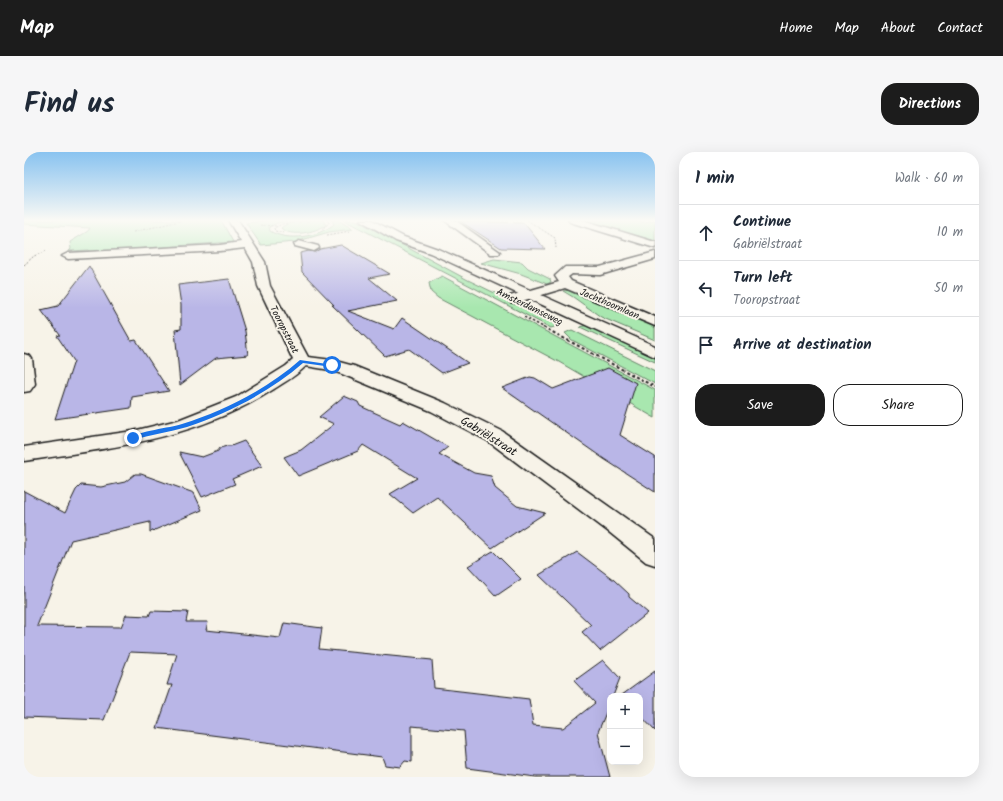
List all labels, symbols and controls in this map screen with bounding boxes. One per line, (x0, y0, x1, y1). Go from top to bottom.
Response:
text: Map (20, 13, 54, 43)
text: Home (779, 17, 813, 39)
text: Map (835, 17, 859, 39)
text: About (881, 17, 915, 39)
text: Contact (937, 17, 983, 39)
text: Find us (24, 82, 115, 127)
button: Directions (881, 83, 979, 125)
text: 1 min (695, 165, 734, 192)
text: Walk · 60 m (895, 168, 963, 189)
text: Continue (733, 210, 791, 234)
icon: ahead (695, 222, 717, 244)
text: 10 m (937, 222, 963, 243)
text: Gabriëlstraat (733, 234, 802, 255)
text: Turn left (733, 266, 793, 290)
icon: left (695, 278, 717, 300)
text: 50 m (934, 278, 963, 299)
street label: Amsterdamseweg (494, 284, 566, 330)
street label: Jachthoornlaan (577, 284, 642, 324)
text: Tooropstraat (733, 290, 800, 311)
street label: Tooropstraat (265, 303, 303, 356)
text: Arrive at destination (733, 333, 872, 357)
icon: arrive (695, 334, 717, 356)
route start (323, 356, 341, 374)
button: Save (695, 384, 825, 426)
button: Share (833, 384, 963, 426)
street label: Gabriëlstraat (457, 411, 521, 462)
route end (124, 429, 142, 447)
map controls (607, 693, 643, 765)
button: + (607, 693, 643, 729)
button: − (607, 729, 643, 765)

